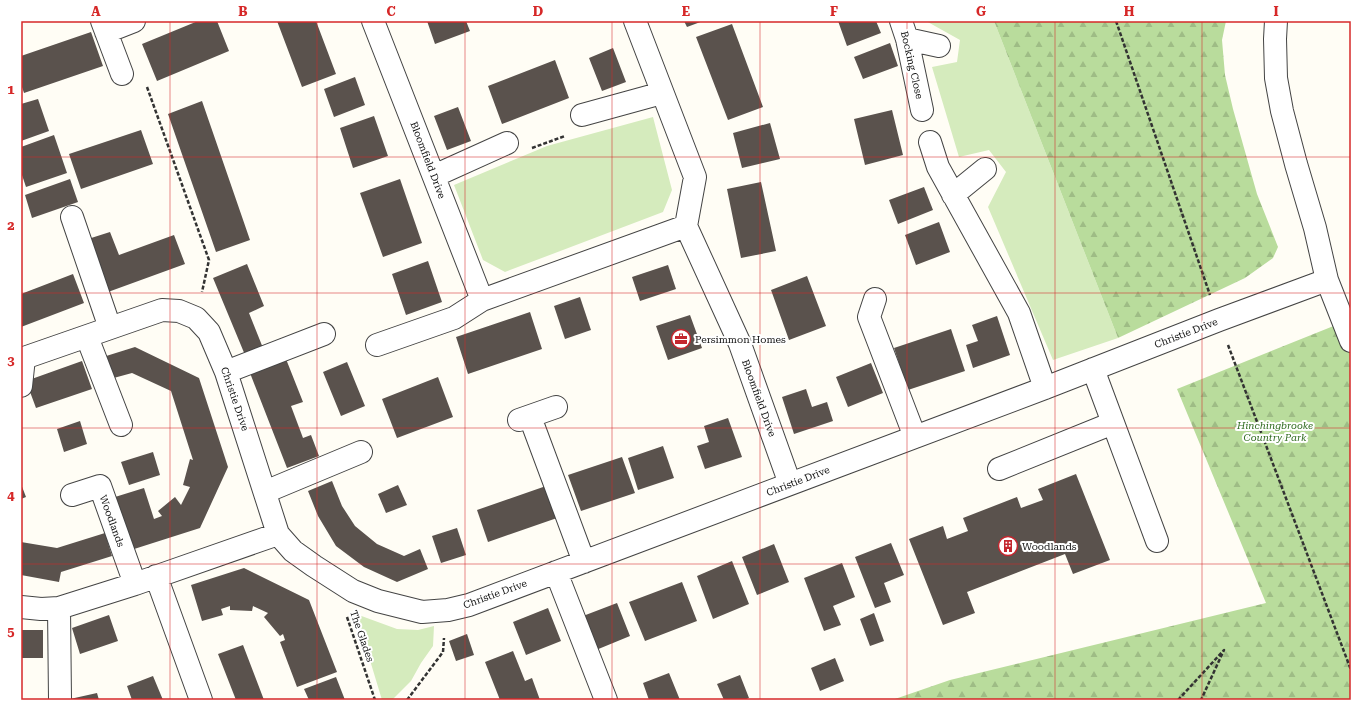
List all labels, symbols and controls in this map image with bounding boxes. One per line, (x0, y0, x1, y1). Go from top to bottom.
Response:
text: A (91, 4, 101, 19)
text: B (238, 4, 248, 19)
text: C (386, 4, 396, 19)
text: D (533, 4, 543, 19)
text: E (682, 4, 690, 19)
text: F (830, 4, 838, 19)
text: G (976, 4, 986, 19)
text: H (1124, 4, 1135, 19)
text: I (1273, 4, 1279, 19)
street label: Bocking Close (899, 30, 925, 100)
text: 1 (7, 82, 15, 97)
street label: Bloomfield Drive (408, 120, 448, 200)
text: 2 (7, 218, 15, 233)
street label: Christie Drive (1153, 316, 1220, 350)
office icon: Persimmon Homes (670, 328, 692, 350)
place label: Persimmon Homes (695, 334, 786, 345)
text: 3 (7, 353, 15, 368)
street label: Bloomfield Drive (740, 358, 778, 439)
street label: Christie Drive (219, 366, 251, 433)
park label: Hinchingbrooke Country Park (1236, 420, 1313, 443)
street label: Christie Drive (765, 464, 832, 498)
text: 4 (7, 488, 15, 503)
street label: Woodlands (98, 493, 127, 549)
building icon: Woodlands (997, 535, 1019, 557)
place label: Woodlands (1022, 541, 1077, 552)
street label: Christie Drive (462, 577, 529, 611)
street label: The Glades (348, 609, 376, 664)
text: 5 (7, 624, 15, 639)

